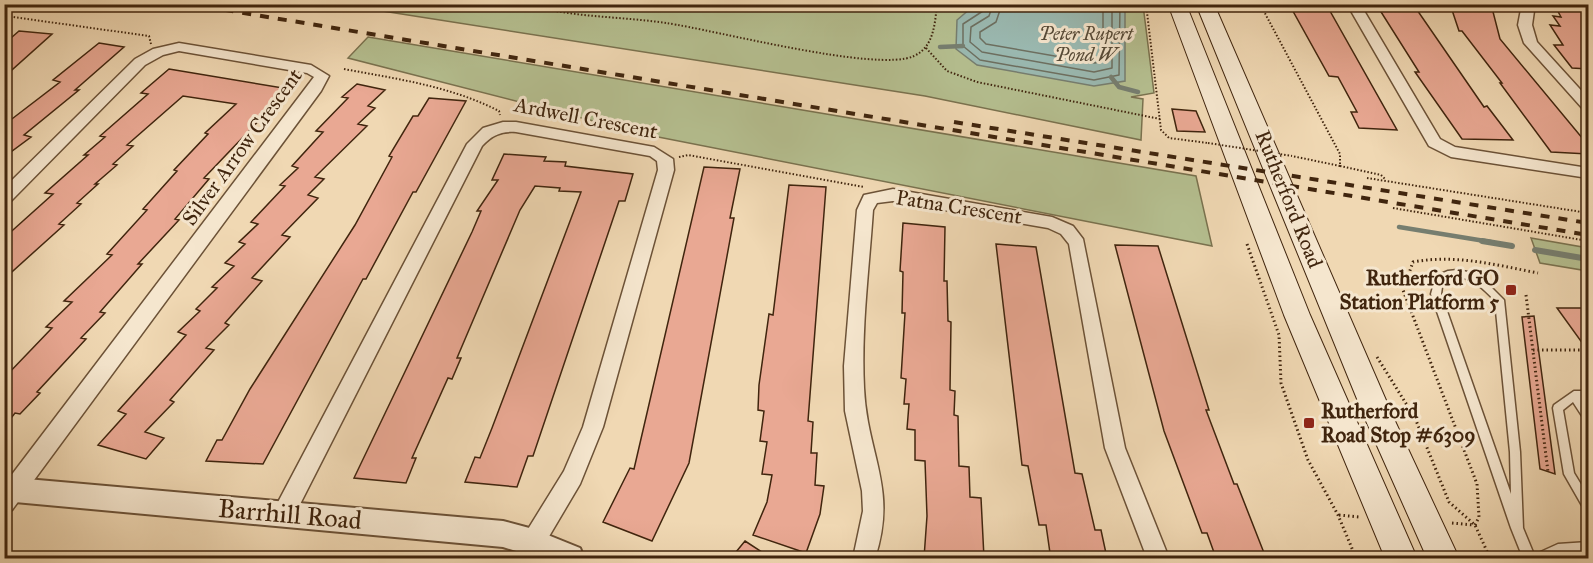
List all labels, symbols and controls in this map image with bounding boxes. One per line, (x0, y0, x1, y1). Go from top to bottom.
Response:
water label: Peter Rupert Pond W (1039, 23, 1134, 66)
street label: Silver Arrow Crescent (176, 63, 308, 231)
street label: Ardwell Crescent (511, 91, 660, 145)
street label: Rutherford Road (1249, 126, 1329, 272)
street label: Patna Crescent (894, 184, 1025, 230)
place label: Rutherford GO Station Platform 5 (1340, 265, 1499, 315)
marker: Rutherford GO Station Platform 5 (1504, 283, 1518, 297)
place label: Rutherford Road Stop #6309 (1321, 398, 1475, 448)
marker: Rutherford Road Stop #6309 (1302, 416, 1316, 430)
street label: Barrhill Road (217, 492, 363, 536)

